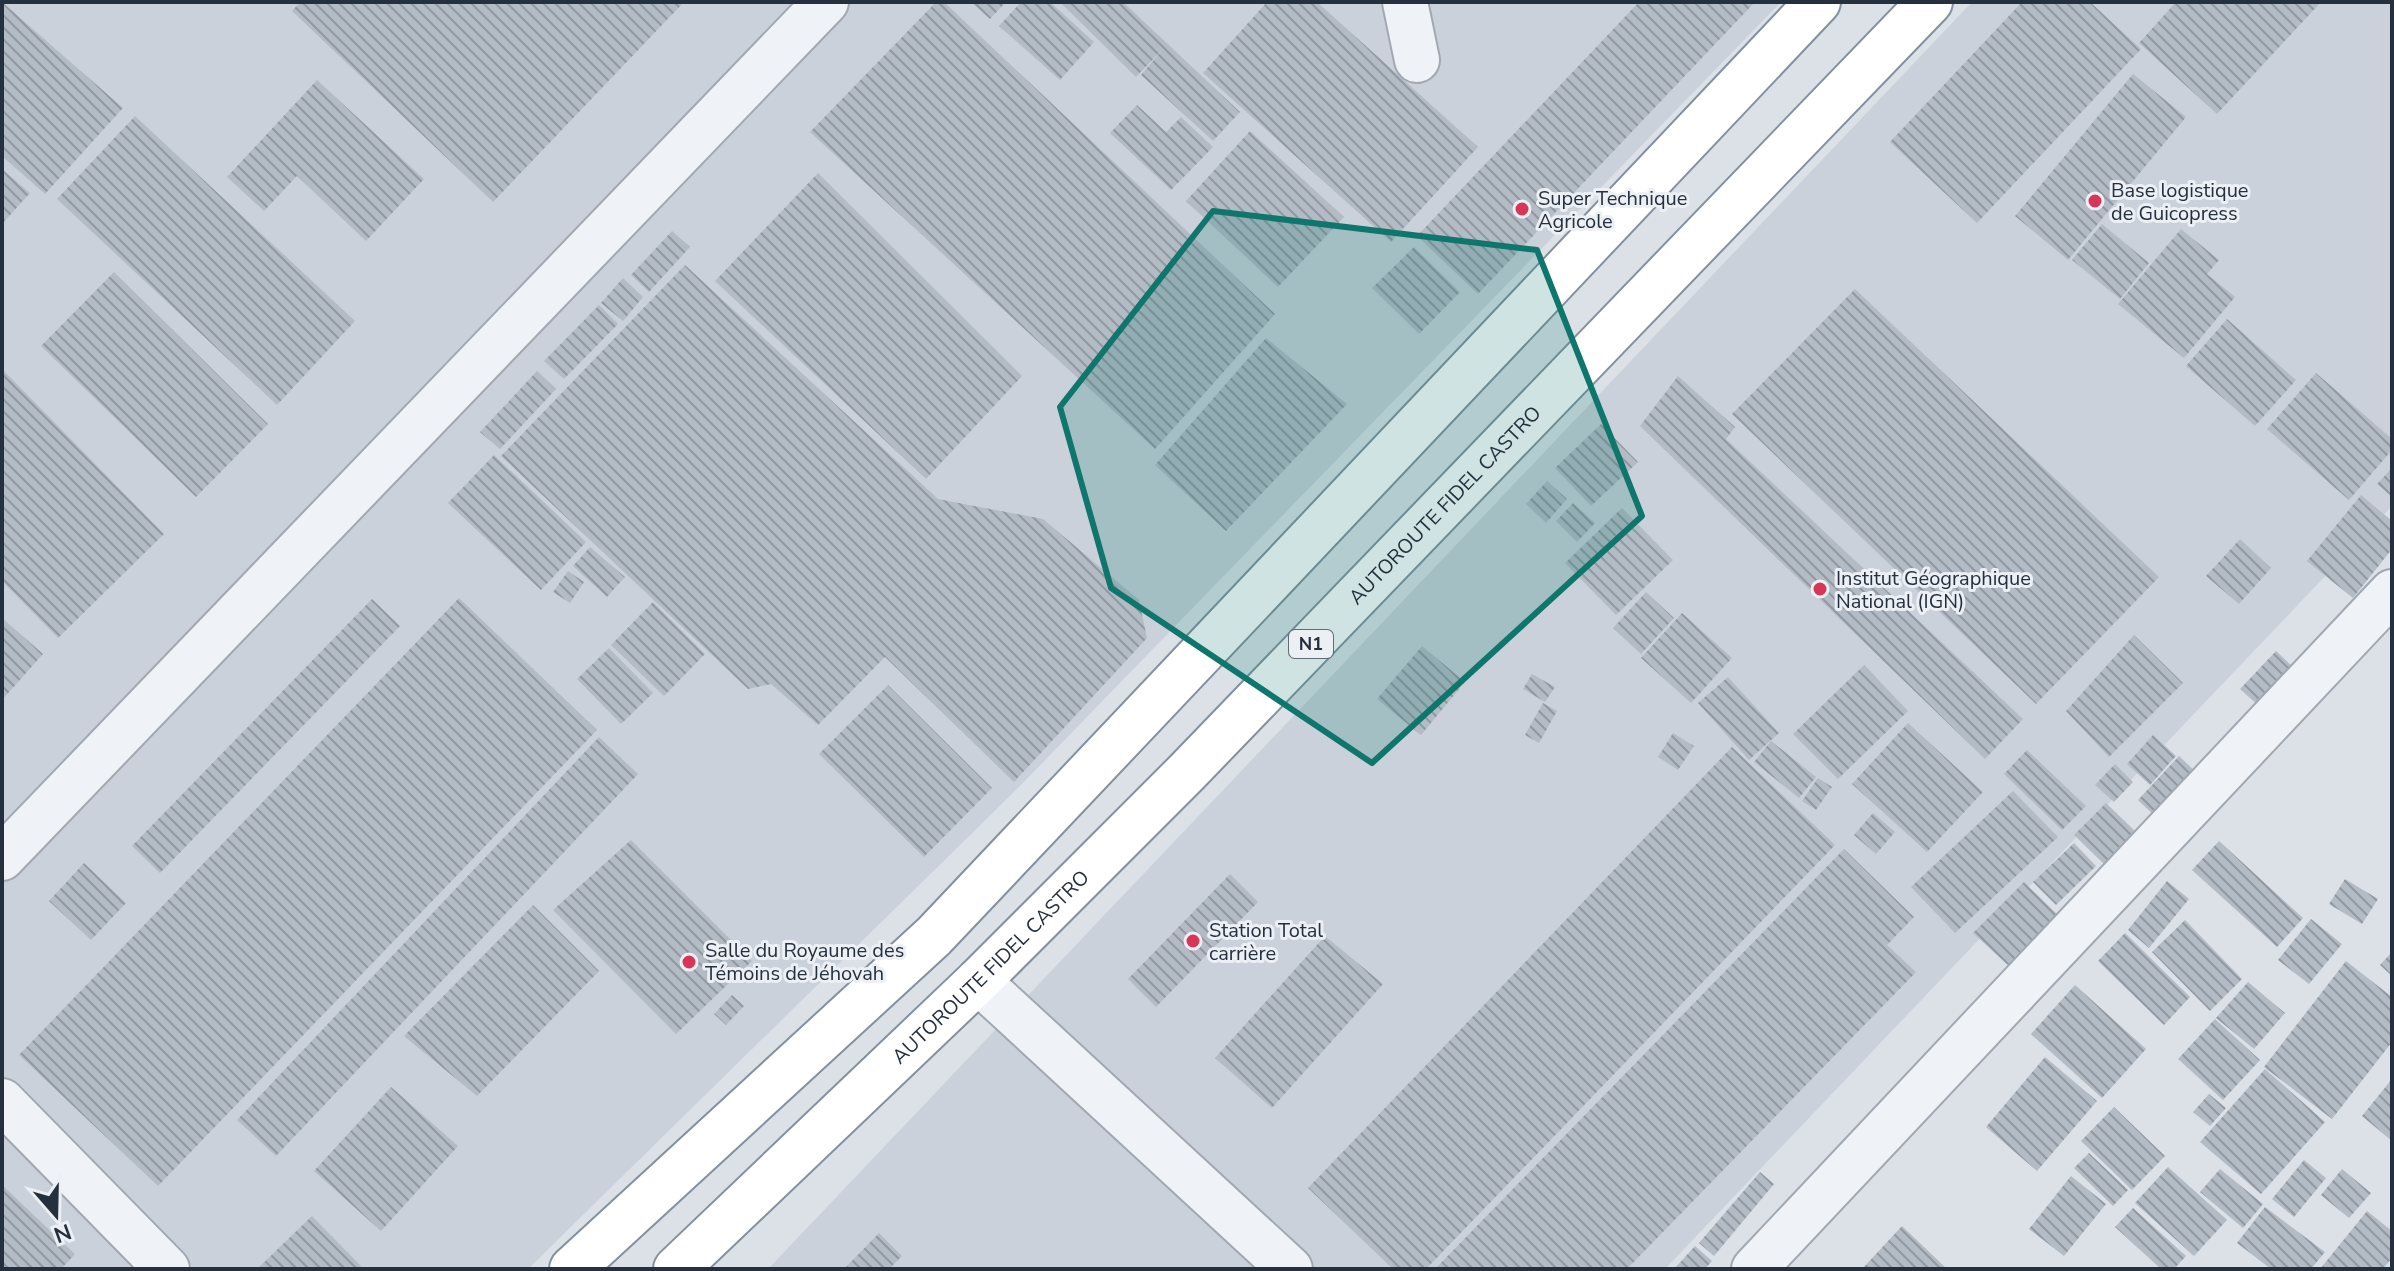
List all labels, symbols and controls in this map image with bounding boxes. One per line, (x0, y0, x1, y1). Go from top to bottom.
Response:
place label: Base logistique de Guicopress (2111, 177, 2249, 227)
place label: Super Technique Agricole (1538, 185, 1687, 235)
marker: Base logistique de Guicopress (2086, 192, 2104, 210)
marker: Super Technique Agricole (1513, 200, 1531, 218)
street label: AUTOROUTE FIDEL CASTRO (1343, 400, 1547, 611)
place label: Institut Géographique National (IGN) (1836, 565, 2031, 615)
marker: Institut Géographique National (IGN) (1811, 580, 1829, 598)
road number: N1 (1289, 630, 1333, 658)
street label: AUTOROUTE FIDEL CASTRO (886, 864, 1095, 1070)
place label: Station Total carrière (1209, 917, 1323, 967)
marker: Station Total carrière (1184, 932, 1202, 950)
place label: Salle du Royaume des Témoins de Jéhovah (705, 937, 904, 987)
marker: Salle du Royaume des Témoins de Jéhovah (680, 953, 698, 971)
north arrow (16, 1175, 96, 1255)
text: N (50, 1216, 75, 1250)

